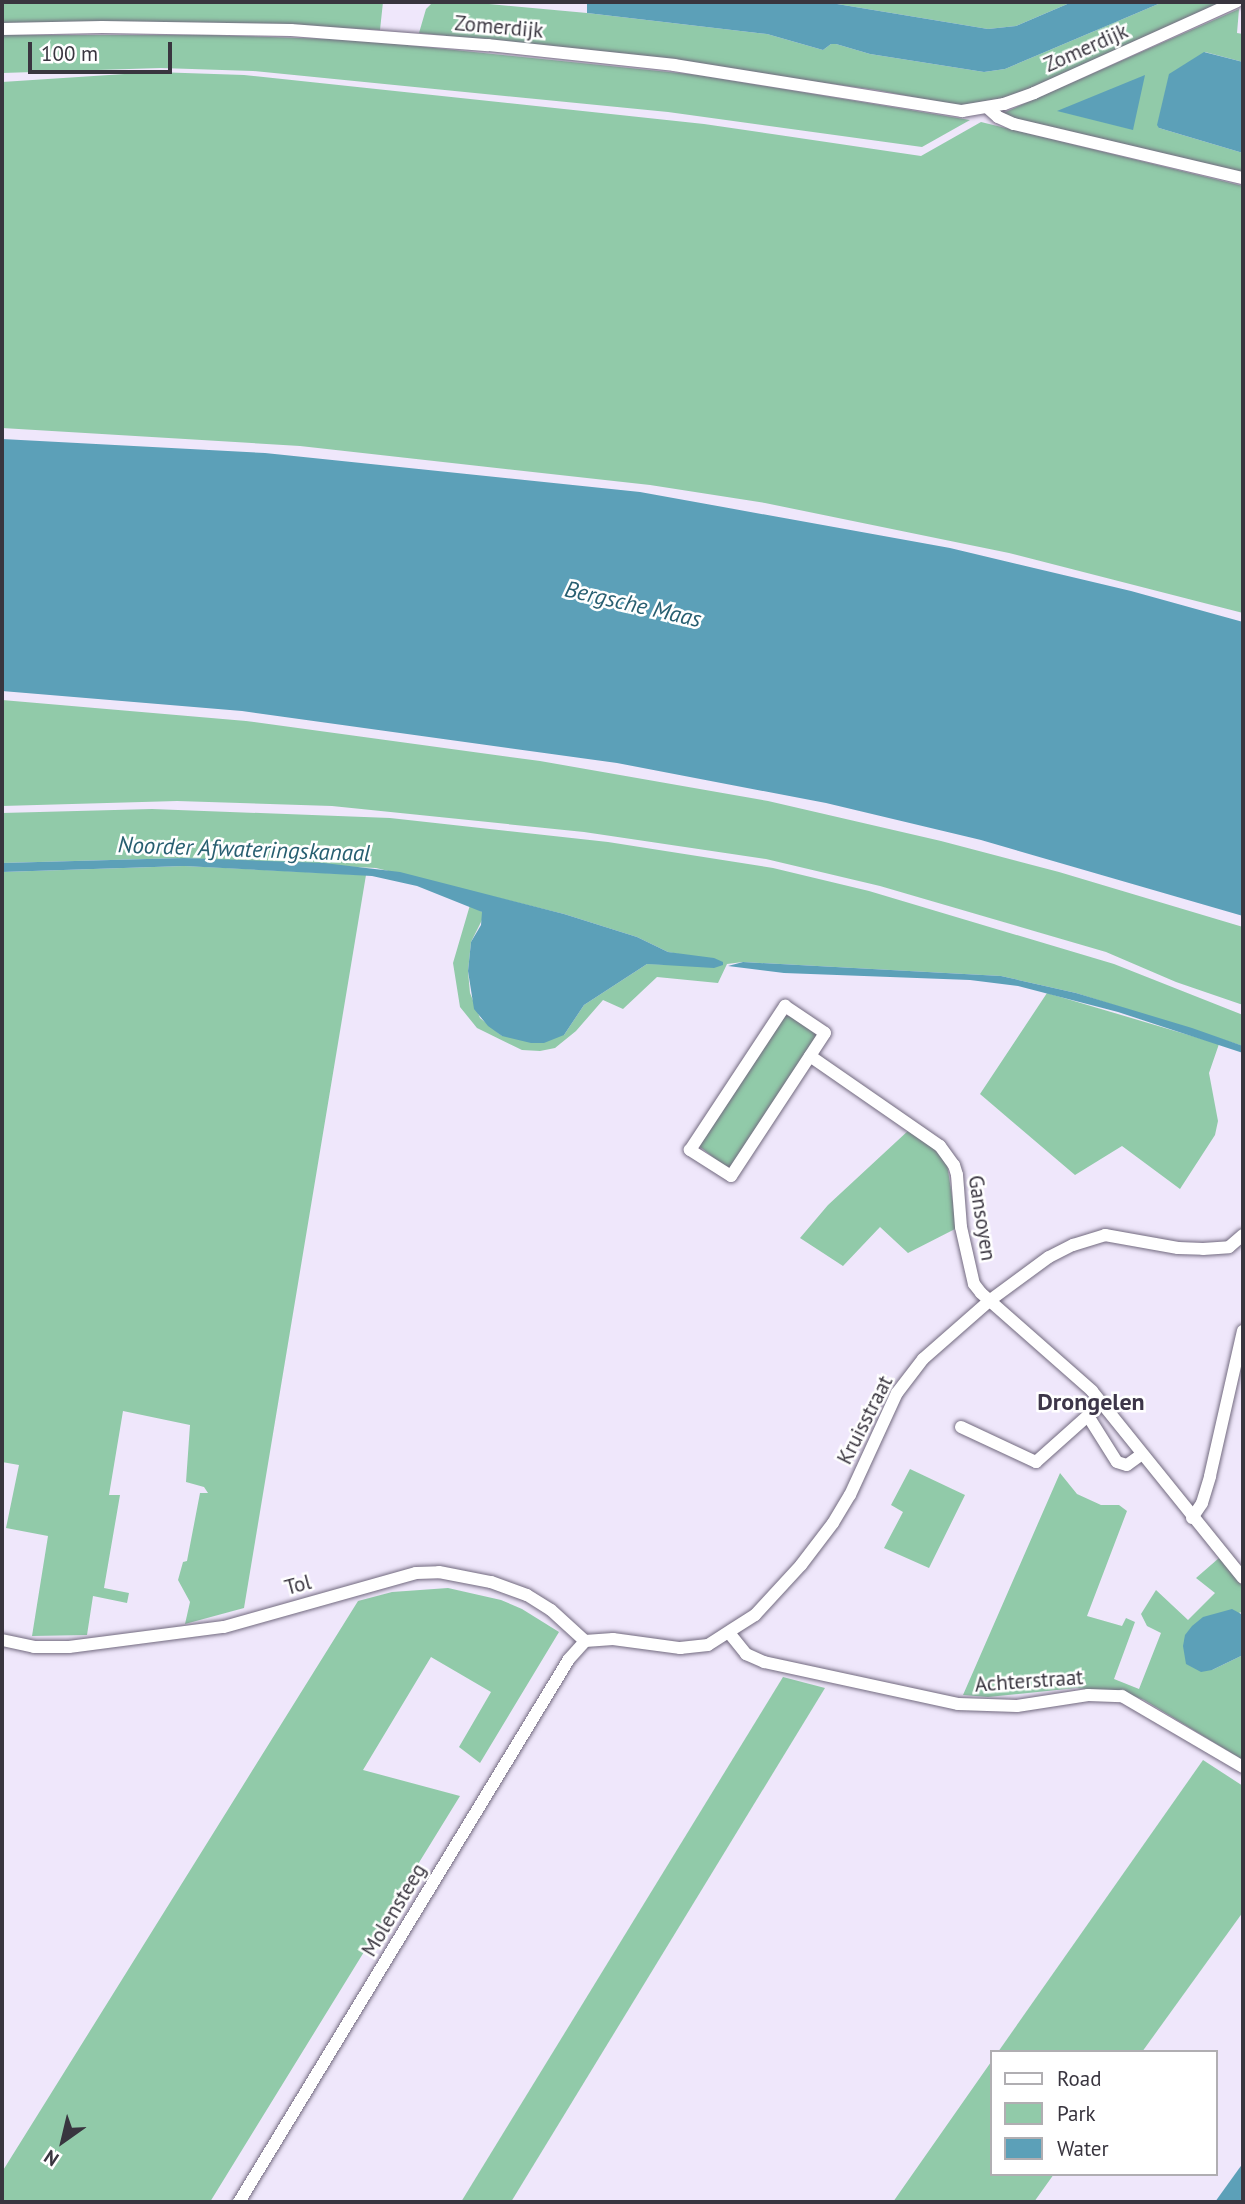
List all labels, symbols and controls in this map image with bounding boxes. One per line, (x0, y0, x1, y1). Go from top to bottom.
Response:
street label: Zomerdijk (454, 11, 544, 43)
street label: Zomerdijk (1040, 18, 1132, 78)
scale bar (32, 28, 175, 72)
text: 100 m (41, 40, 98, 67)
water label: Bergsche Maas (562, 575, 704, 633)
water label: Noorder Afwateringskanaal (117, 831, 371, 867)
street label: Gansoyen (963, 1173, 1001, 1263)
street label: Kruisstraat (832, 1371, 898, 1469)
district label: Drongelen (1037, 1388, 1145, 1416)
street label: Tol (282, 1569, 314, 1601)
street label: Achterstraat (974, 1665, 1084, 1697)
street label: Molensteeg (356, 1859, 432, 1961)
legend (990, 2050, 1217, 2176)
text: Road (1057, 2065, 1101, 2092)
text: Park (1057, 2100, 1096, 2127)
north arrow (28, 2106, 98, 2176)
text: Water (1057, 2135, 1109, 2162)
text: N (39, 2145, 63, 2172)

